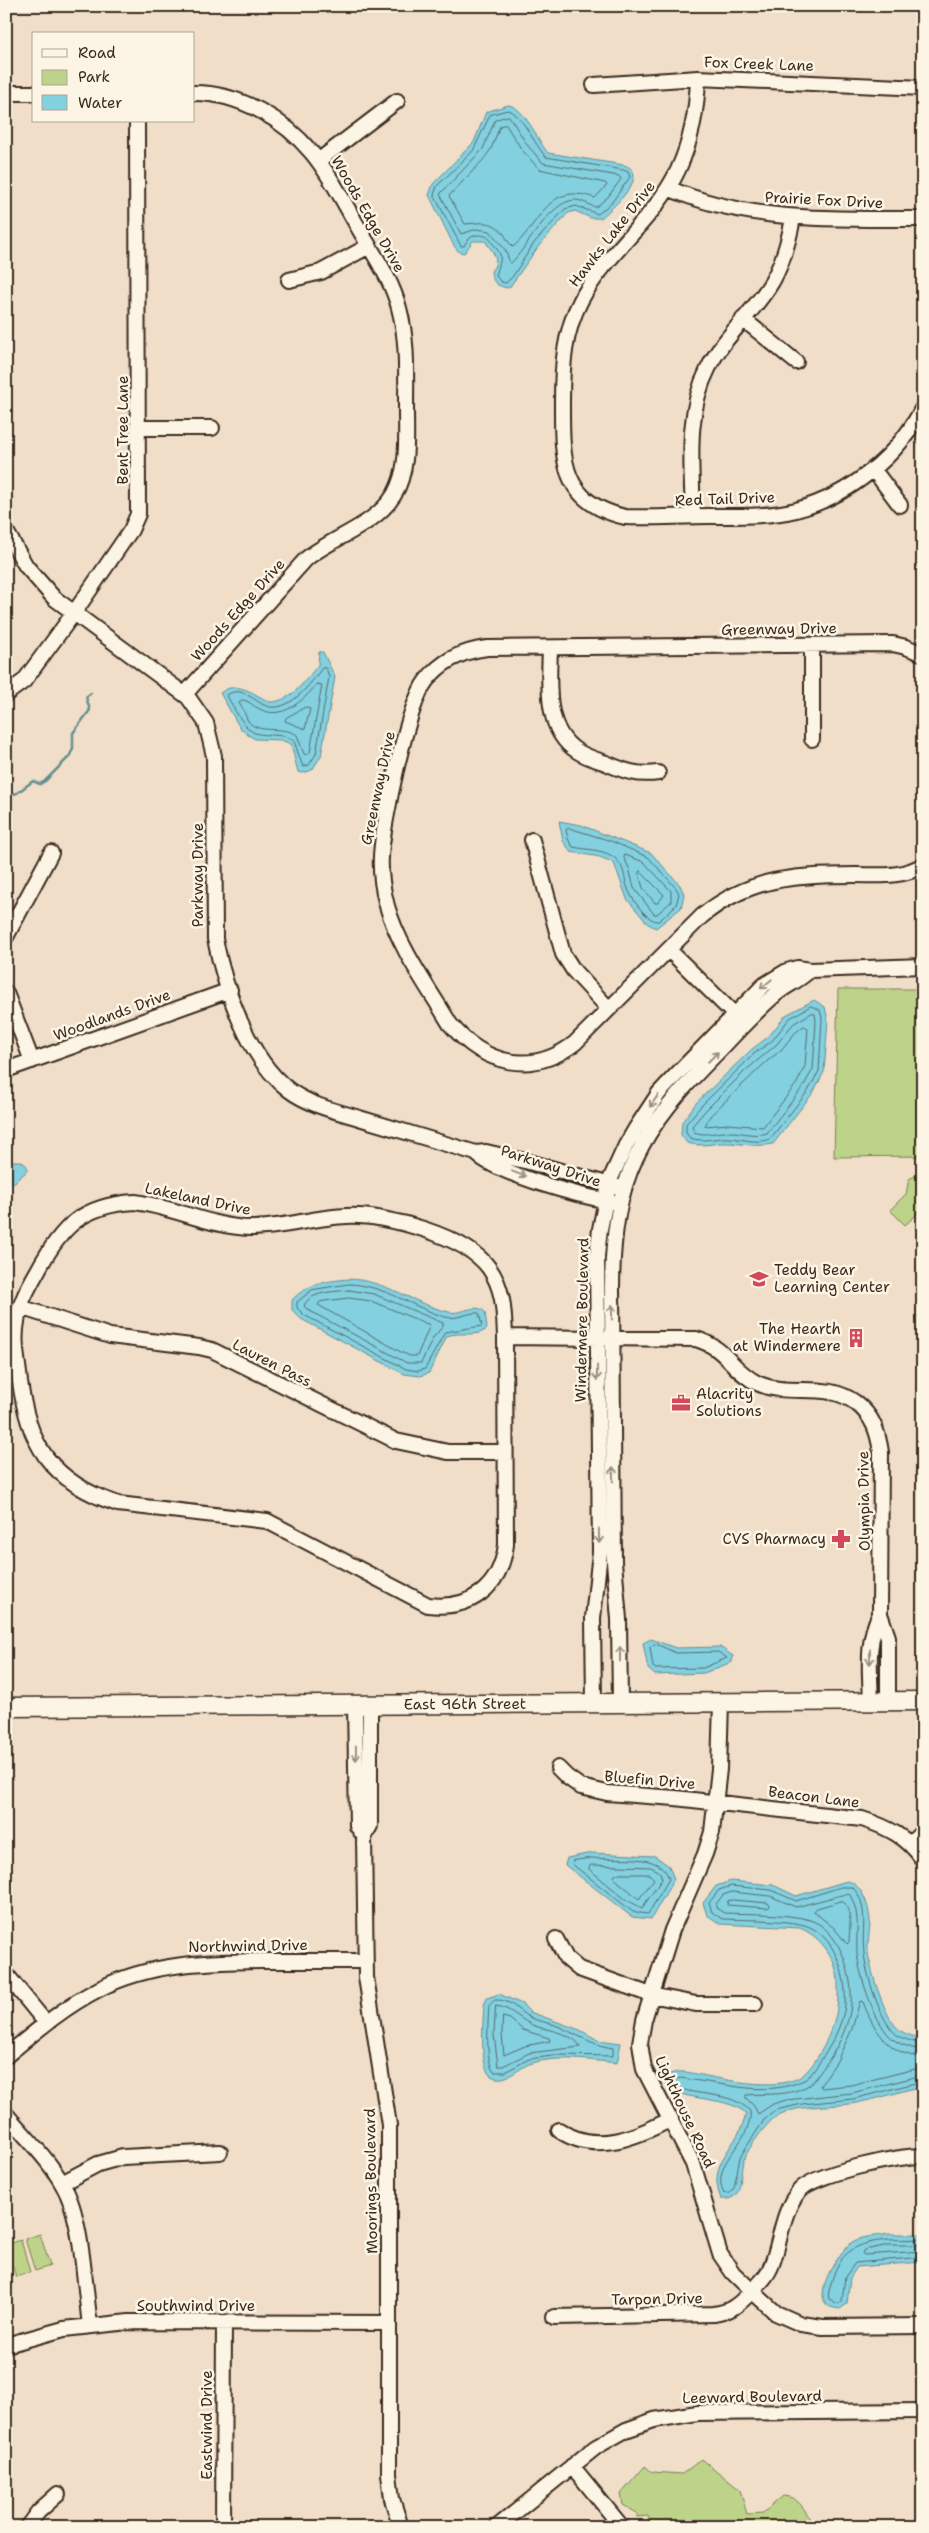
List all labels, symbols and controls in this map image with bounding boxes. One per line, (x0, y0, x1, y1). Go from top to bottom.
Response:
legend (32, 32, 195, 122)
text: Road (78, 43, 116, 63)
street label: Fox Creek Lane (704, 52, 814, 76)
text: Park (78, 67, 110, 87)
text: Water (78, 93, 122, 113)
street label: Woods Edge Drive (326, 152, 410, 276)
street label: Hawks Lake Drive (564, 177, 660, 291)
street label: Prairie Fox Drive (764, 187, 884, 213)
street label: Bent Tree Lane (113, 376, 133, 484)
street label: Red Tail Drive (675, 487, 775, 511)
street label: Woods Edge Drive (187, 554, 289, 666)
street label: Greenway Drive (721, 618, 837, 640)
street label: Greenway Drive (356, 729, 400, 847)
street label: Parkway Drive (188, 823, 208, 927)
one-way arrow (760, 978, 773, 989)
street label: Woodlands Drive (51, 985, 173, 1045)
one-way arrow (706, 1051, 719, 1063)
one-way arrow (649, 1094, 659, 1108)
street label: Parkway Drive (498, 1140, 604, 1192)
one-way arrow (511, 1170, 526, 1180)
street label: Lakeland Drive (143, 1178, 253, 1220)
street label: Windermere Boulevard (571, 1237, 593, 1403)
place label: Teddy Bear Learning Center (774, 1260, 890, 1297)
school or university icon: Teddy Bear Learning Center (748, 1268, 770, 1290)
one-way arrow (607, 1304, 617, 1320)
place label: The Hearth at Windermere (733, 1319, 841, 1356)
building icon: The Hearth at Windermere (845, 1327, 867, 1349)
street label: Lauren Pass (229, 1334, 315, 1392)
one-way arrow (593, 1365, 602, 1381)
place label: Alacrity Solutions (696, 1384, 762, 1421)
office icon: Alacrity Solutions (670, 1392, 692, 1414)
street label: Olympia Drive (853, 1451, 875, 1551)
one-way arrow (608, 1467, 618, 1483)
one-way arrow (594, 1527, 604, 1543)
pharmacy icon: CVS Pharmacy (830, 1528, 852, 1550)
place label: CVS Pharmacy (723, 1529, 826, 1549)
one-way arrow (615, 1646, 625, 1662)
one-way arrow (865, 1648, 875, 1664)
street label: East 96th Street (404, 1694, 526, 1714)
one-way arrow (351, 1745, 361, 1761)
street label: Bluefin Drive (604, 1766, 696, 1794)
street label: Beacon Lane (767, 1781, 861, 1813)
street label: Northwind Drive (188, 1935, 308, 1957)
street label: Lighthouse Road (650, 2053, 720, 2172)
street label: Moorings Boulevard (360, 2108, 382, 2254)
street label: Tarpon Drive (611, 2288, 703, 2310)
street label: Southwind Drive (137, 2296, 255, 2316)
street label: Eastwind Drive (197, 2370, 217, 2480)
street label: Leeward Boulevard (682, 2386, 822, 2408)

